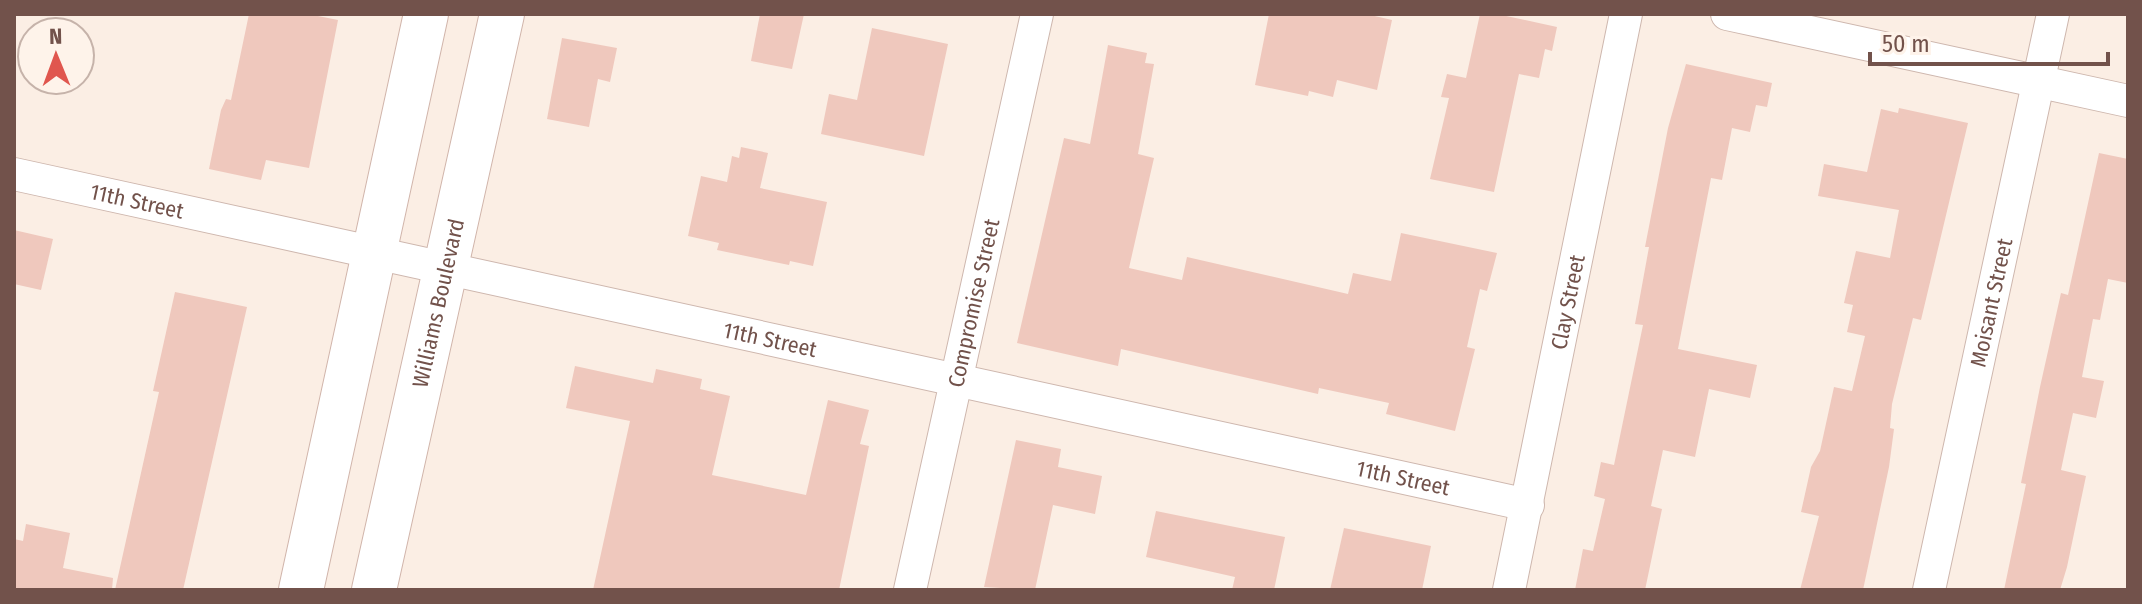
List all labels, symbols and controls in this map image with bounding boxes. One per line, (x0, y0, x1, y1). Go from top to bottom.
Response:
north arrow (16, 16, 96, 96)
scale bar (1870, 16, 2108, 66)
text: N (49, 23, 62, 50)
text: 50 m (1882, 30, 1930, 58)
street label: 11th Street (88, 178, 187, 225)
street label: Compromise Street (942, 215, 1006, 390)
street label: Williams Boulevard (406, 216, 470, 390)
street label: Moisant Street (1964, 235, 2019, 370)
street label: Clay Street (1545, 251, 1591, 352)
street label: 11th Street (721, 316, 820, 363)
street label: 11th Street (1354, 455, 1453, 502)

